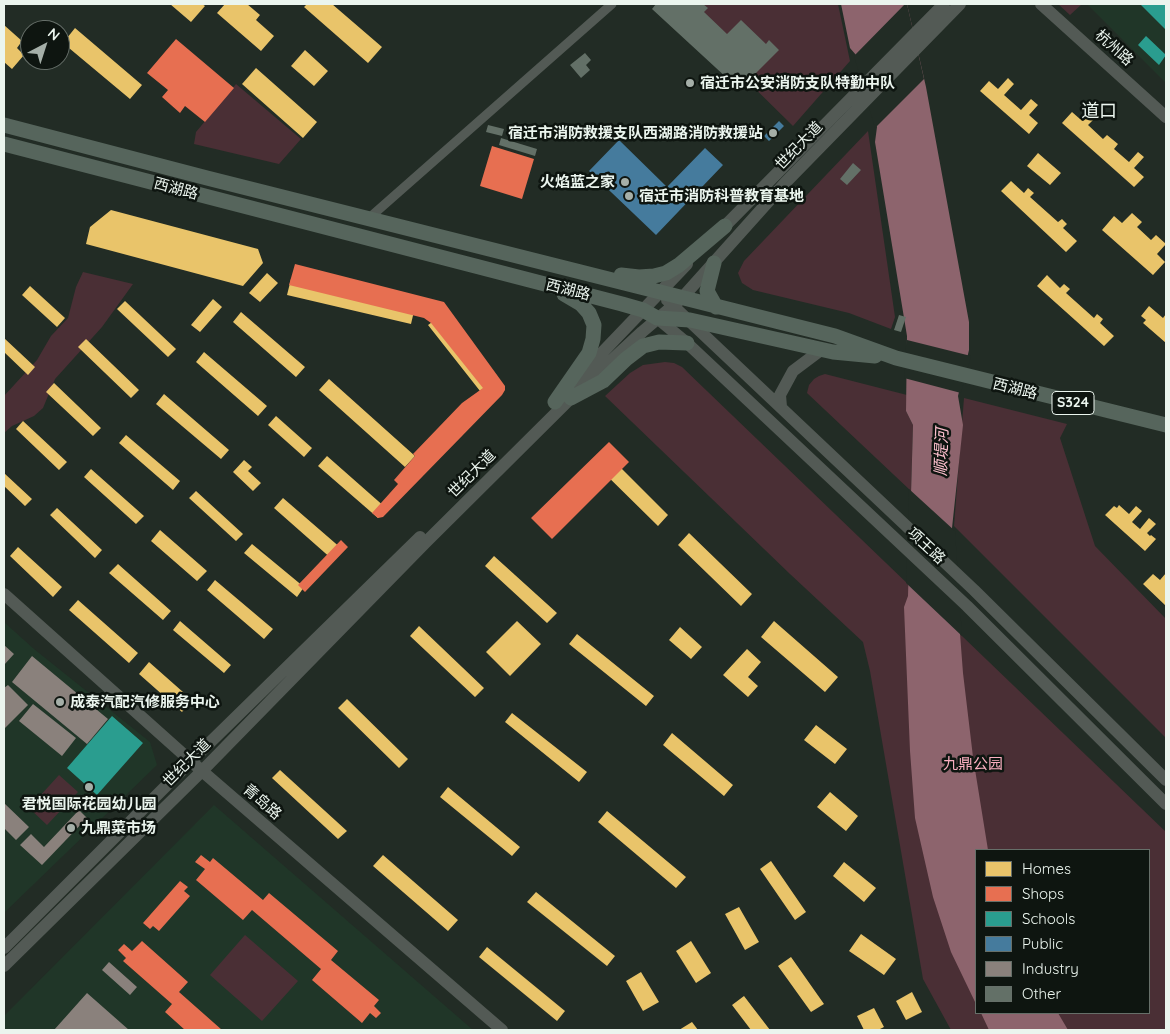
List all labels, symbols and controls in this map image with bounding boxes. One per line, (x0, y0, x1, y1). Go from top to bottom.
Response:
north arrow (20, 20, 70, 70)
text: N (44, 24, 64, 44)
street label: 杭州路 (1091, 26, 1137, 70)
place label: 宿迁市公安消防支队特勤中队 (700, 74, 895, 92)
marker: 宿迁市公安消防支队特勤中队 (684, 77, 696, 89)
district label: 道口 (1081, 101, 1117, 123)
street label: 世纪大道 (772, 118, 826, 174)
place label: 宿迁市消防救援支队西湖路消防救援站 (508, 124, 763, 142)
marker: 宿迁市消防救援支队西湖路消防救援站 (767, 127, 779, 139)
place label: 火焰蓝之家 (540, 173, 615, 191)
street label: 西湖路 (152, 174, 200, 204)
marker: 火焰蓝之家 (619, 176, 631, 188)
place label: 宿迁市消防科普教育基地 (639, 187, 804, 205)
marker: 宿迁市消防科普教育基地 (623, 190, 635, 202)
street label: 西湖路 (544, 276, 592, 304)
street label: 西湖路 (991, 375, 1039, 403)
road number: S324 (1052, 392, 1094, 414)
water label: 顺堤河 (932, 428, 952, 476)
street label: 世纪大道 (444, 446, 500, 502)
street label: 项王路 (903, 524, 949, 568)
place label: 成泰汽配汽修服务中心 (70, 693, 220, 711)
marker: 成泰汽配汽修服务中心 (54, 696, 66, 708)
street label: 世纪大道 (159, 735, 215, 791)
park label: 九鼎公园 (943, 755, 1003, 773)
street label: 青岛路 (239, 780, 285, 824)
marker: 君悦国际花园幼儿园 (83, 781, 95, 793)
place label: 君悦国际花园幼儿园 (22, 795, 156, 813)
place label: 九鼎菜市场 (81, 819, 156, 837)
marker: 九鼎菜市场 (65, 822, 77, 834)
legend (975, 849, 1150, 1014)
text: Homes (1022, 859, 1071, 878)
text: Shops (1022, 884, 1064, 903)
text: Schools (1022, 909, 1075, 928)
text: Public (1022, 934, 1063, 953)
text: Industry (1022, 959, 1079, 978)
text: Other (1022, 984, 1061, 1003)

